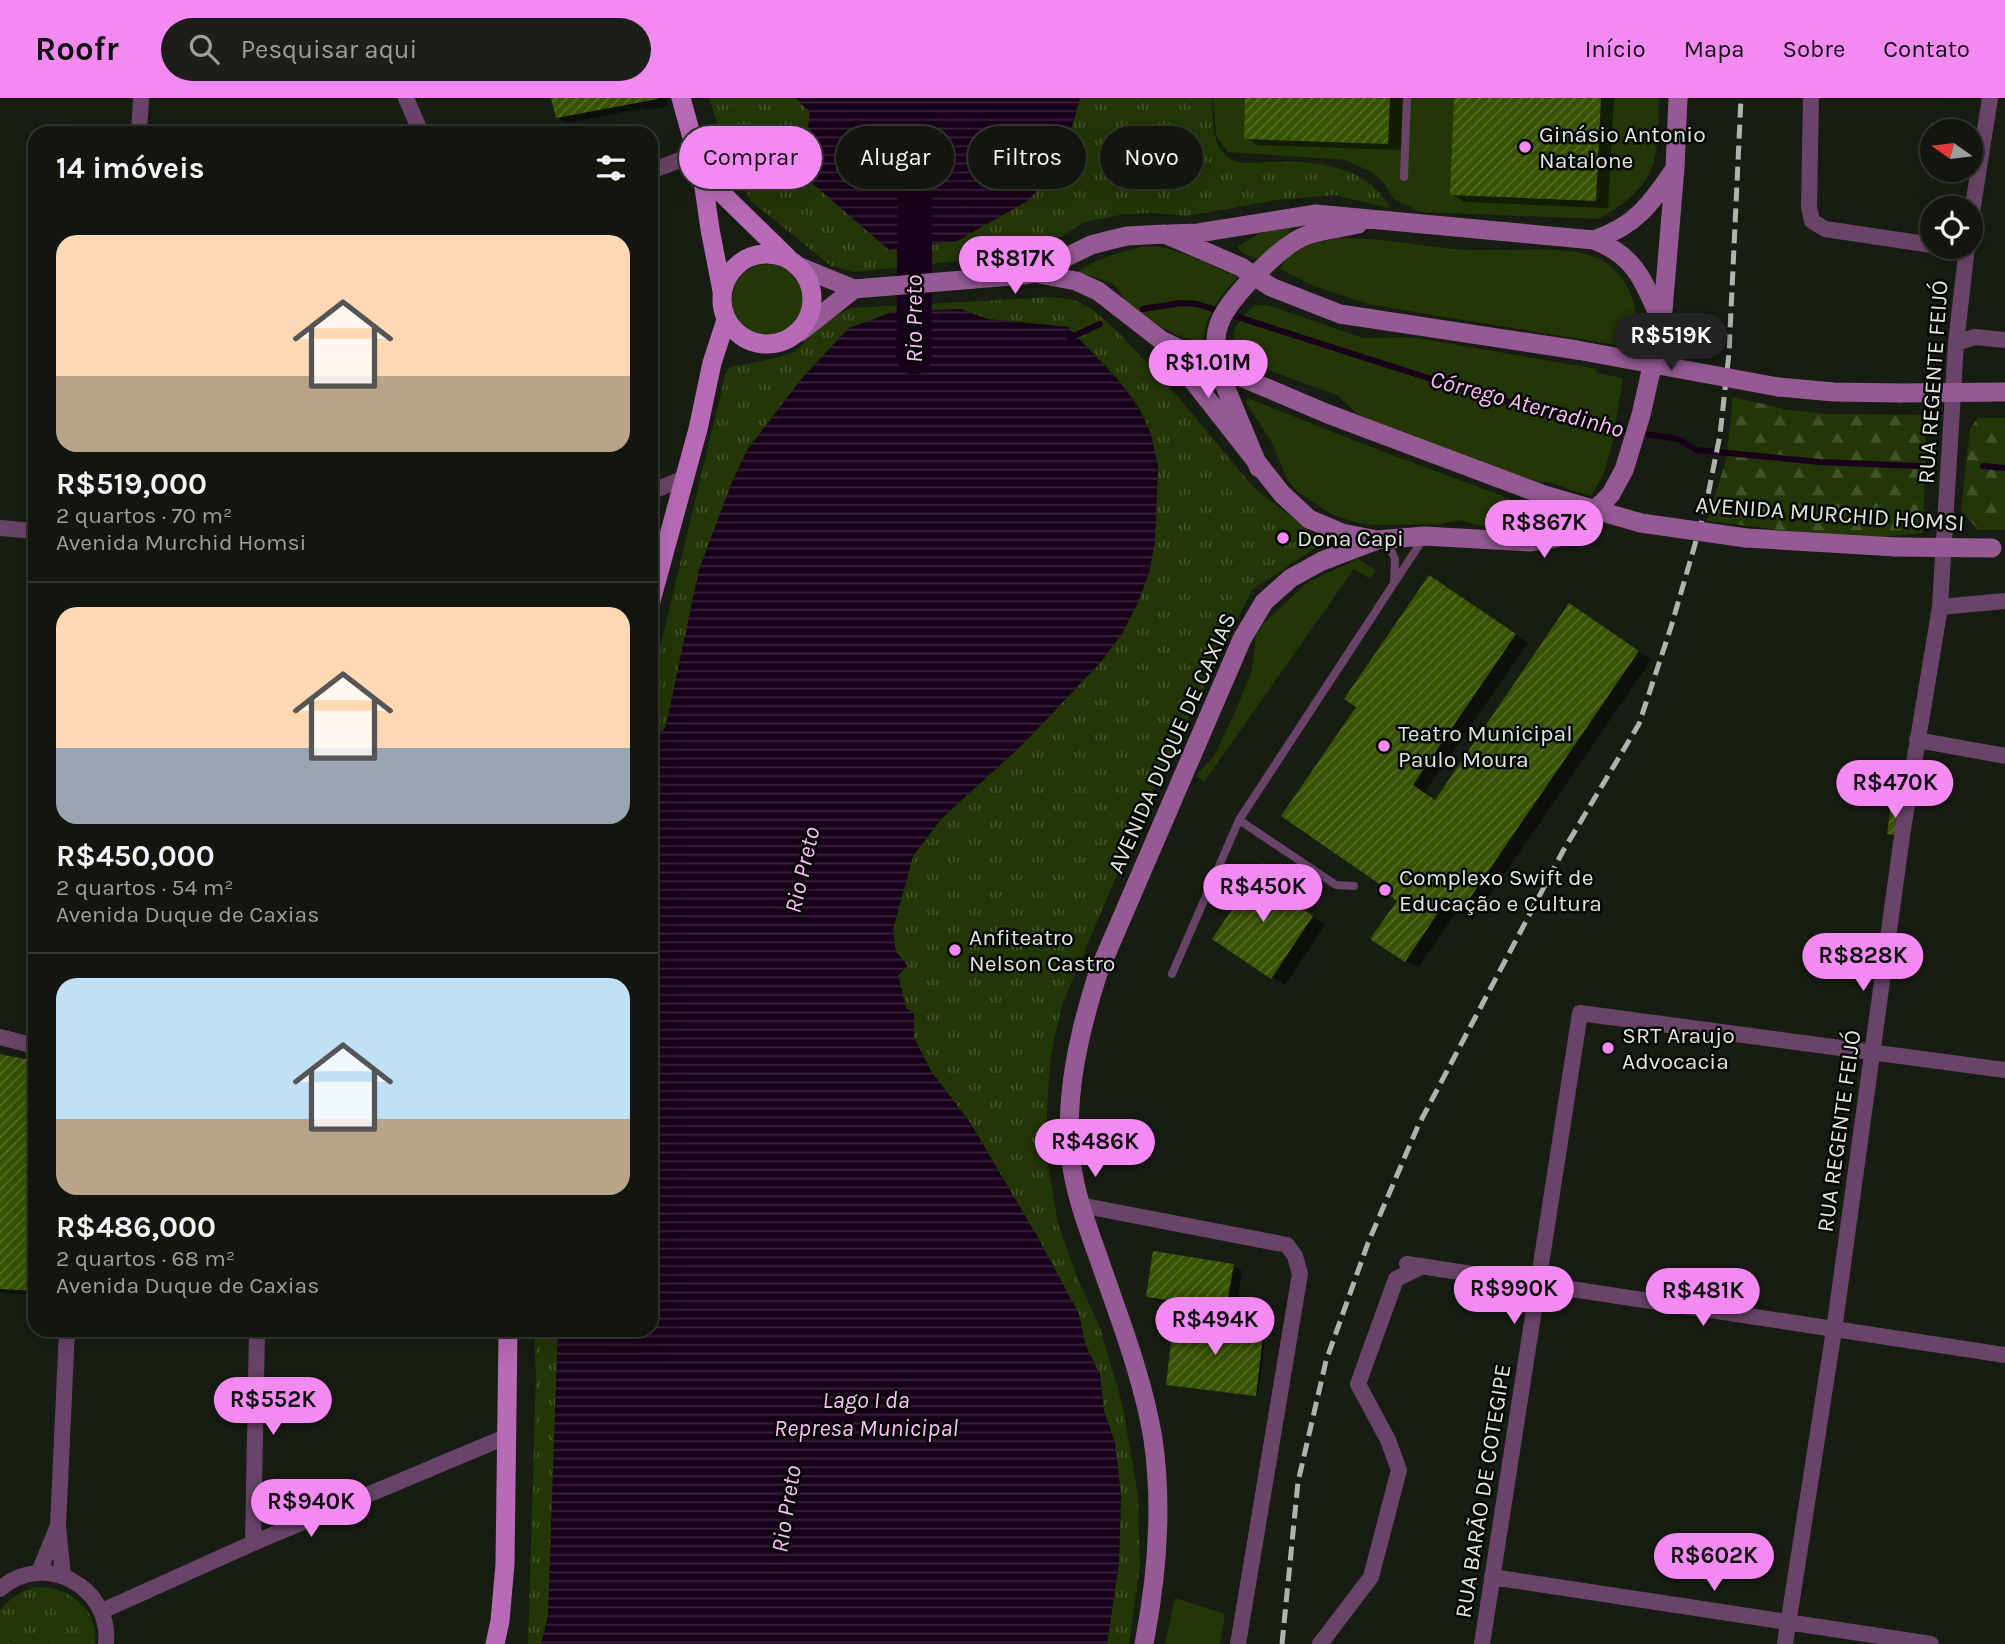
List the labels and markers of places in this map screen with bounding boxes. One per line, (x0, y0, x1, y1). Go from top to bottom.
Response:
place label: Ginásio Antonio Natalone (1539, 121, 1706, 174)
marker: Ginásio Antonio Natalone (1517, 139, 1533, 155)
pin: R$817K (958, 236, 1072, 296)
pin: R$519K (1614, 314, 1728, 373)
pin: R$1.01M (1143, 341, 1273, 400)
pin: R$867K (1487, 500, 1601, 560)
place label: Dona Capi (1297, 525, 1404, 552)
marker: Dona Capi (1275, 530, 1291, 546)
place label: Teatro Municipal Paulo Moura (1398, 720, 1573, 773)
marker: Teatro Municipal Paulo Moura (1376, 738, 1392, 754)
pin: R$470K (1838, 760, 1952, 820)
pin: R$450K (1206, 864, 1320, 924)
place label: Complexo Swift de Educação e Cultura (1399, 864, 1602, 917)
marker: Complexo Swift de Educação e Cultura (1377, 882, 1393, 898)
place label: Anfiteatro Nelson Castro (969, 924, 1115, 977)
pin: R$828K (1806, 934, 1920, 993)
marker: Anfiteatro Nelson Castro (947, 942, 963, 958)
place label: SRT Araujo Advocacia (1622, 1022, 1735, 1075)
marker: SRT Araujo Advocacia (1600, 1040, 1616, 1056)
pin: R$486K (1038, 1119, 1152, 1179)
pin: R$990K (1457, 1266, 1571, 1326)
pin: R$481K (1646, 1268, 1760, 1328)
pin: R$494K (1158, 1298, 1272, 1357)
pin: R$552K (216, 1378, 330, 1437)
pin: R$940K (254, 1480, 368, 1539)
pin: R$602K (1657, 1534, 1771, 1593)

